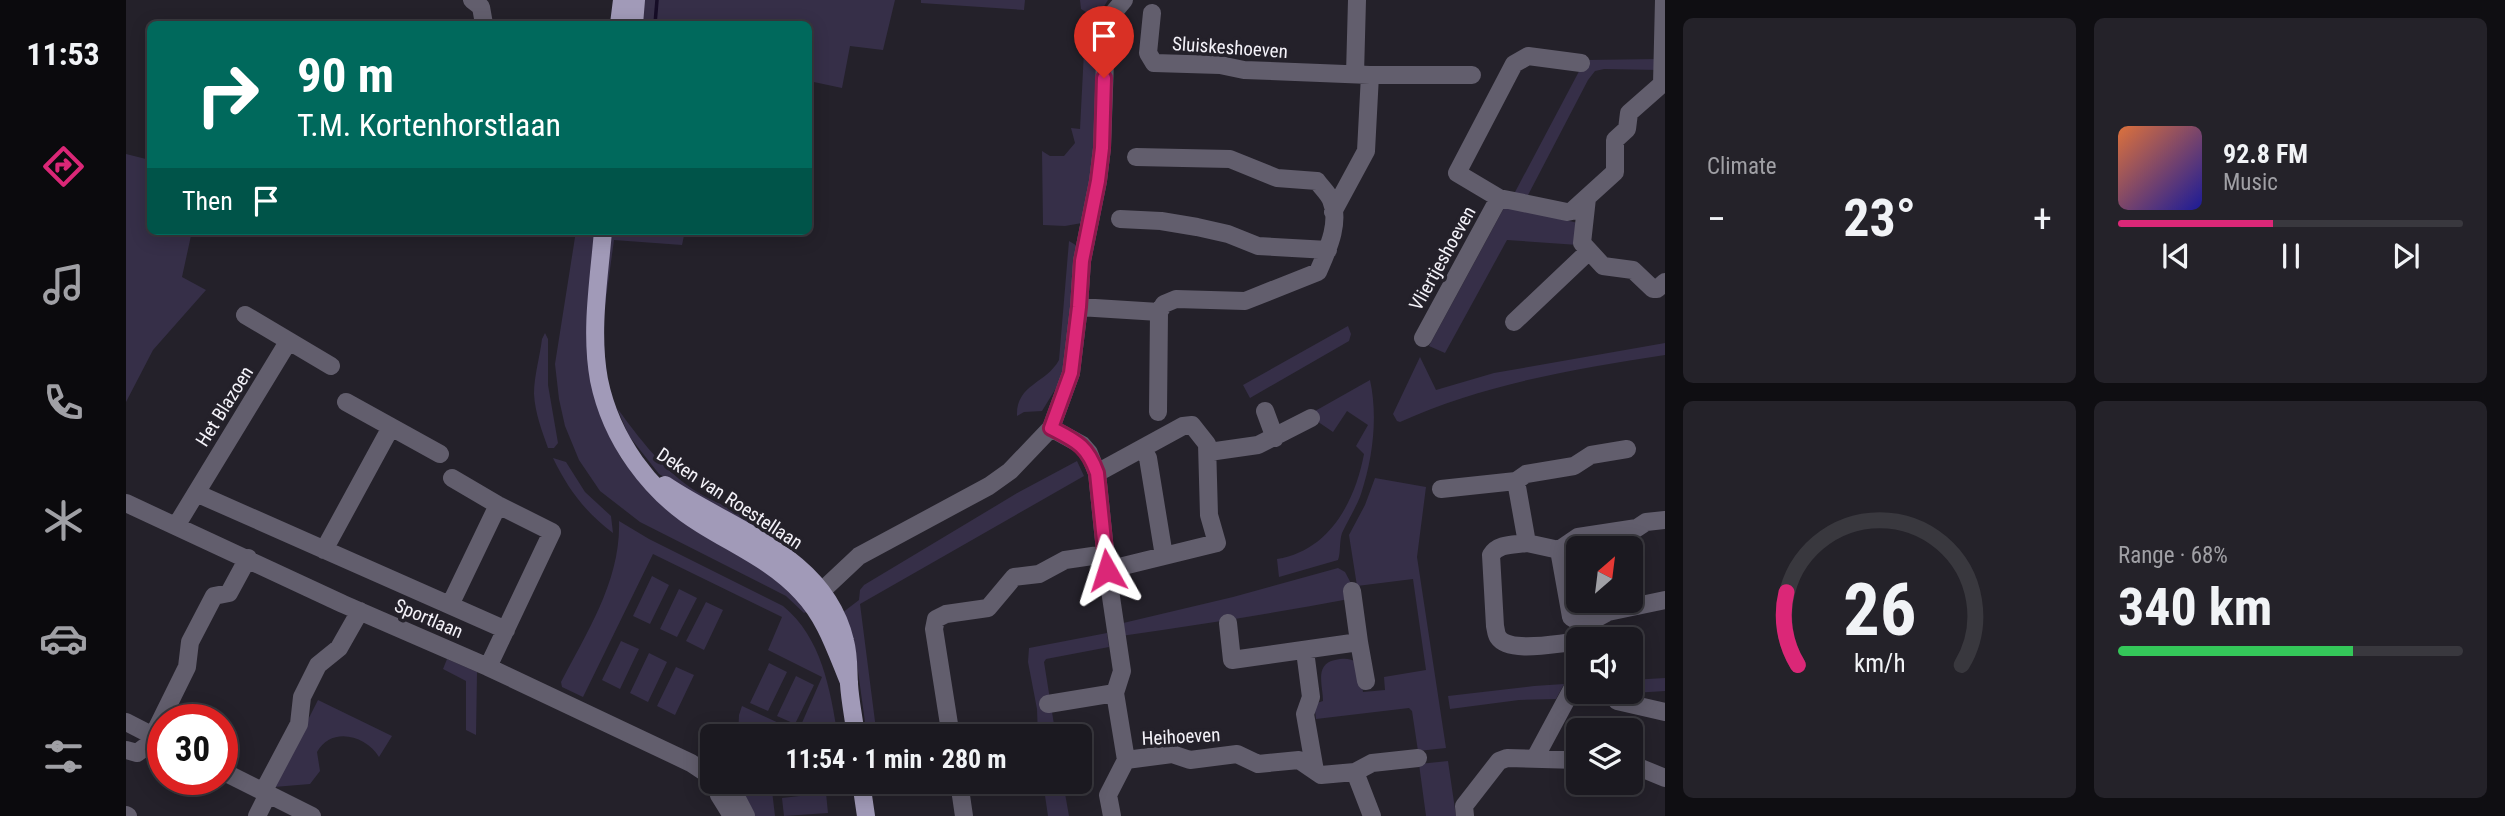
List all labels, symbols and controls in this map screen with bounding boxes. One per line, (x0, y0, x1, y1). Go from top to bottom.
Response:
pin (1074, 6, 1134, 78)
icon: arrive (1085, 17, 1123, 55)
street label: Sluiskeshoeven (1171, 32, 1289, 63)
text: 11:53 (26, 35, 100, 73)
text: 90 m (297, 47, 394, 104)
icon: right (182, 49, 273, 140)
text: T.M. Kortenhorstlaan (297, 106, 561, 144)
text: 92.8 FM (2223, 139, 2308, 169)
icon: directions (39, 142, 88, 191)
text: Climate (1707, 153, 1777, 180)
text: Music (2223, 169, 2278, 196)
icon: arrive (247, 182, 285, 220)
text: Then (182, 186, 233, 216)
text: 23° (1843, 188, 1916, 249)
text: − (1707, 197, 1726, 241)
text: + (2033, 197, 2052, 241)
street label: Vliertjeshoeven (1404, 202, 1481, 314)
icon: previous (2157, 237, 2195, 275)
icon: pause (2272, 237, 2310, 275)
icon: next (2387, 237, 2425, 275)
icon: music (39, 260, 88, 309)
street label: Het Blazoen (191, 362, 258, 451)
icon: phone (39, 378, 88, 427)
street label: Deken van Roestellaan (653, 443, 807, 554)
icon: climate (39, 496, 88, 545)
position arrow (1070, 533, 1144, 607)
north arrow (1566, 536, 1643, 612)
map controls (1566, 536, 1643, 795)
text: Range · 68% (2118, 542, 2228, 569)
text: 26 (1843, 568, 1916, 654)
text: 340 km (2118, 577, 2272, 638)
street label: Sportlaan (391, 594, 467, 643)
icon: car (39, 614, 88, 663)
button: sound (1566, 627, 1643, 704)
text: km/h (1854, 649, 1905, 678)
speed limit sign: 30 (147, 704, 238, 795)
button: layers (1566, 718, 1643, 795)
street label: Heihoeven (1141, 723, 1221, 750)
icon: filters (39, 732, 88, 781)
text: 11:54 · 1 min · 280 m (786, 744, 1006, 774)

